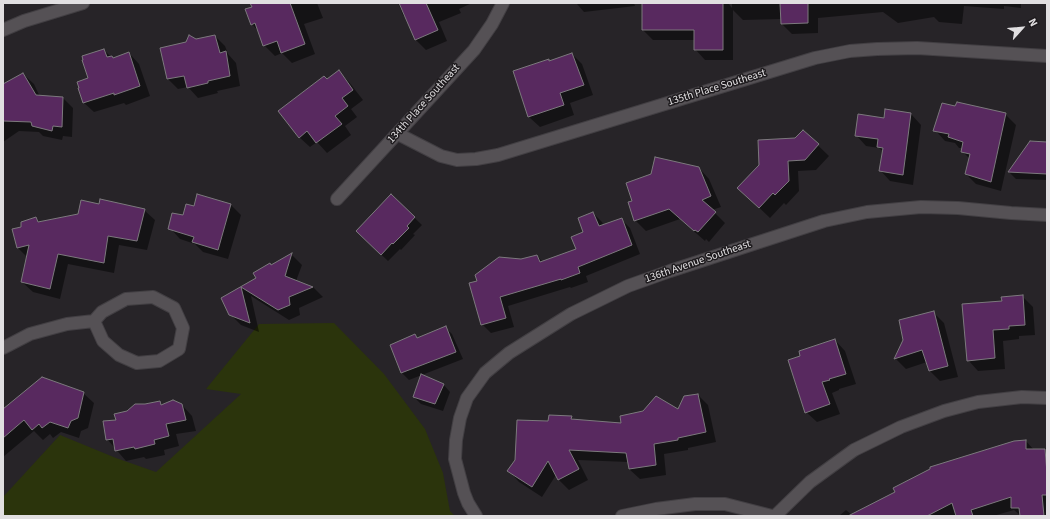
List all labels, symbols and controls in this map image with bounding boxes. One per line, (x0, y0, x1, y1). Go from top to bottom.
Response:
north arrow (1002, 8, 1042, 48)
text: N (1025, 16, 1041, 29)
street label: 134th Place Southeast (385, 62, 463, 146)
street label: 135th Place Southeast (666, 67, 768, 109)
street label: 136th Avenue Southeast (643, 238, 753, 286)

